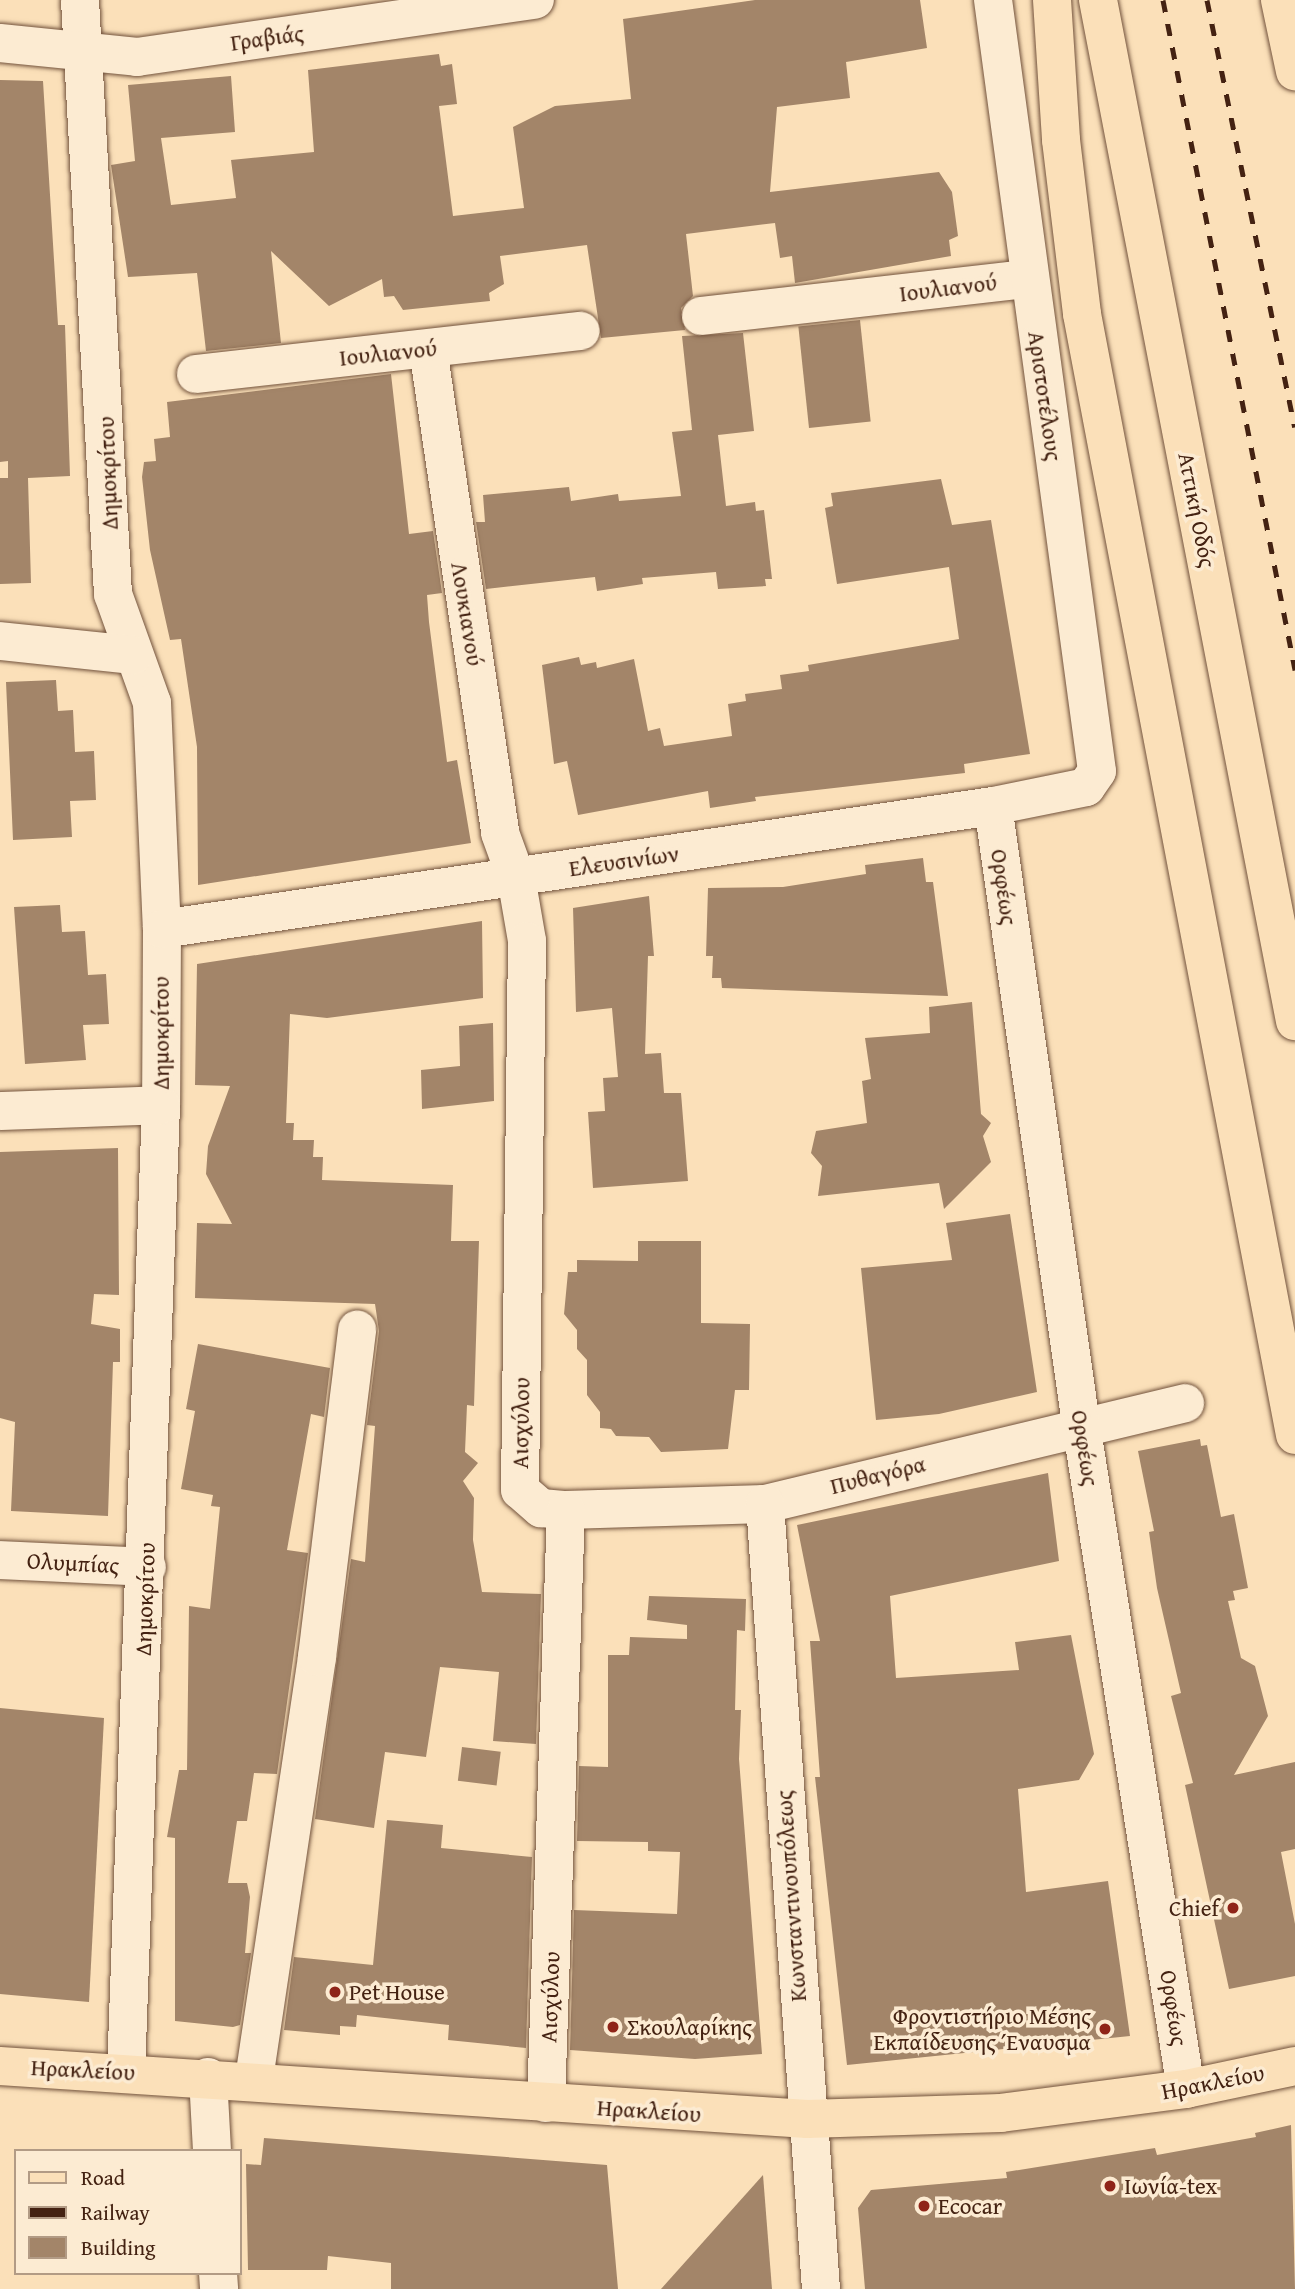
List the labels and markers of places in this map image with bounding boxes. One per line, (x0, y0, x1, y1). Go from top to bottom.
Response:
place label: Chief (1169, 1894, 1219, 1922)
marker: Chief (1225, 1900, 1241, 1916)
place label: Pet House (349, 1978, 445, 2006)
marker: Pet House (327, 1984, 343, 2000)
place label: Φροντιστήριο Μέσης Εκπαίδευσης Έναυσμα (873, 2002, 1091, 2056)
place label: Σκουλαρίκης (627, 2013, 752, 2041)
marker: Σκουλαρίκης (605, 2019, 621, 2035)
marker: Φροντιστήριο Μέσης Εκπαίδευσης Έναυσμα (1097, 2021, 1113, 2037)
place label: Ιωνία-tex (1124, 2172, 1217, 2200)
marker: Ιωνία-tex (1102, 2178, 1118, 2194)
place label: Ecocar (938, 2192, 1002, 2220)
marker: Ecocar (916, 2198, 932, 2214)

